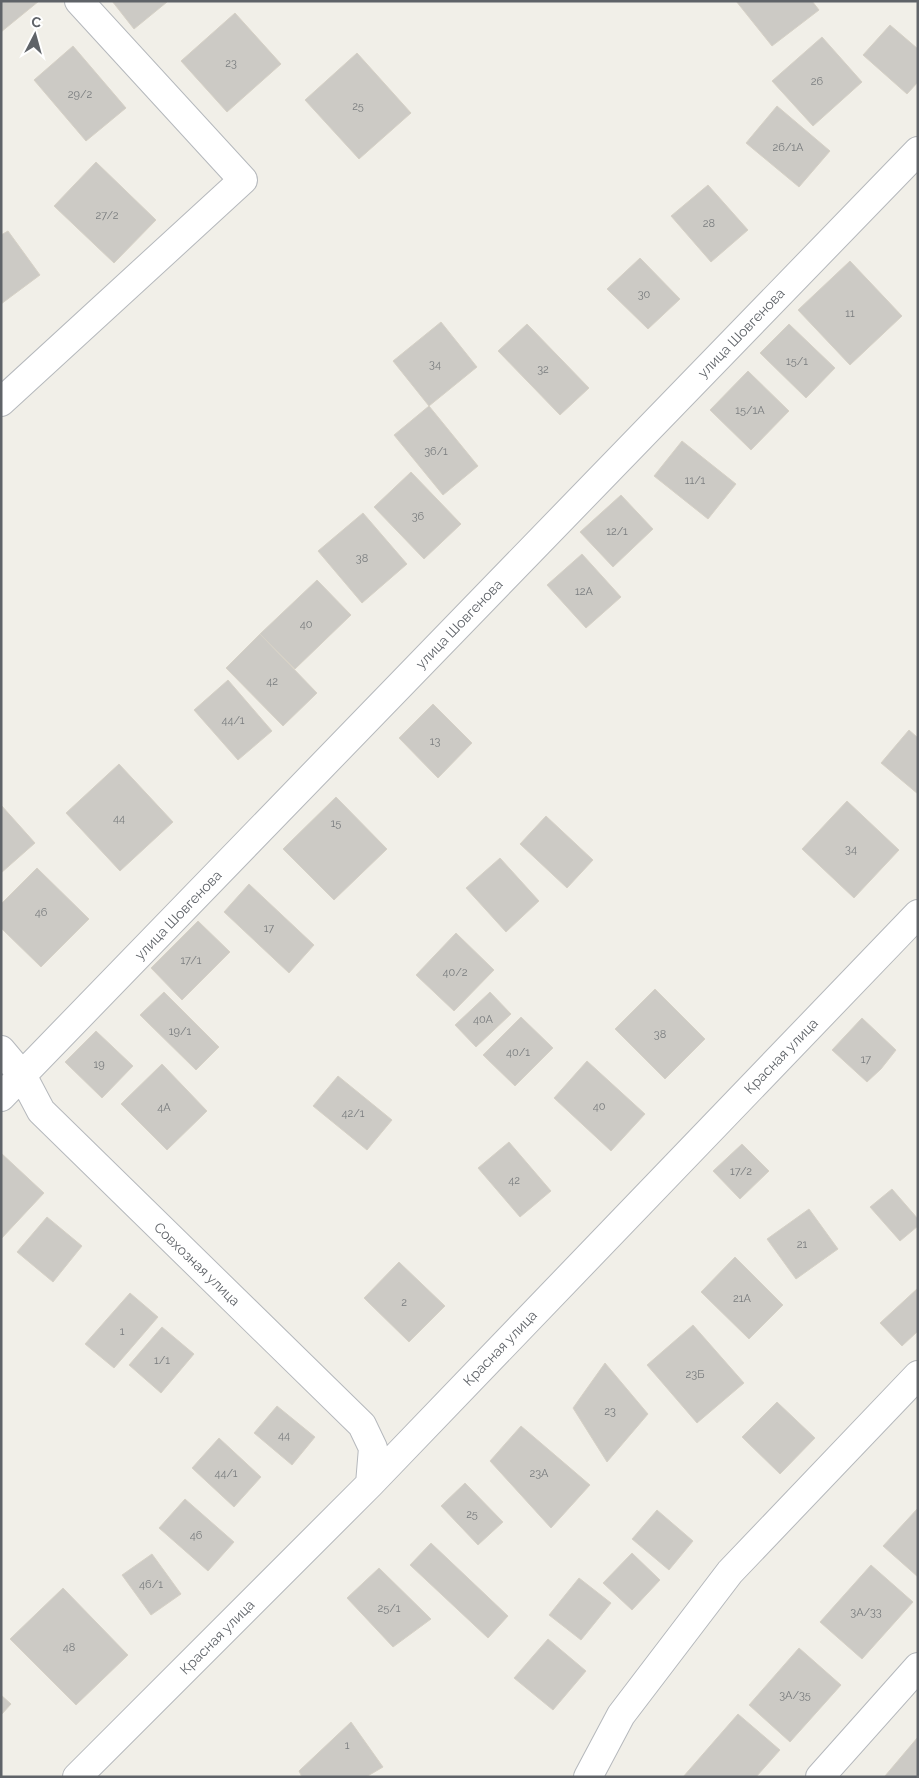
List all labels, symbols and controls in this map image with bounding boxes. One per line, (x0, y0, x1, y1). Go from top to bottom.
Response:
north arrow (10, 10, 60, 60)
text: С (31, 14, 42, 31)
house number: 23 (225, 57, 237, 70)
house number: 26 (811, 75, 824, 88)
house number: 29/2 (68, 88, 92, 101)
house number: 25 (352, 100, 364, 113)
house number: 26/1А (773, 141, 804, 154)
house number: 27/2 (95, 209, 119, 222)
house number: 28 (703, 217, 715, 230)
street label: улица Шовгенова (694, 285, 788, 381)
house number: 30 (638, 288, 651, 301)
house number: 11 (845, 307, 855, 320)
house number: 15/1 (786, 355, 808, 368)
house number: 34 (429, 358, 441, 371)
house number: 32 (537, 363, 549, 376)
house number: 15/1А (735, 404, 765, 417)
house number: 36/1 (424, 445, 448, 458)
house number: 11/1 (685, 474, 706, 487)
house number: 36 (412, 510, 425, 523)
house number: 12/1 (606, 525, 628, 538)
house number: 38 (356, 552, 368, 565)
street label: улица Шовгенова (412, 576, 506, 672)
house number: 12А (575, 585, 594, 598)
house number: 40 (300, 618, 313, 631)
house number: 42 (266, 675, 278, 688)
house number: 44/1 (221, 714, 245, 727)
house number: 13 (430, 735, 440, 748)
house number: 44 (113, 812, 125, 825)
house number: 15 (331, 817, 341, 830)
house number: 34 (845, 843, 857, 856)
street label: улица Шовгенова (131, 867, 225, 963)
house number: 46 (35, 906, 48, 919)
house number: 17 (264, 922, 274, 935)
house number: 17/1 (180, 954, 202, 967)
house number: 40/2 (443, 966, 468, 979)
house number: 40А (473, 1013, 494, 1026)
street label: Красная улица (741, 1015, 821, 1097)
house number: 19/1 (169, 1025, 191, 1038)
house number: 38 (654, 1028, 666, 1041)
house number: 40/1 (506, 1046, 530, 1059)
house number: 17 (861, 1053, 871, 1066)
house number: 19 (93, 1058, 105, 1071)
house number: 40 (593, 1100, 606, 1113)
house number: 4А (157, 1101, 171, 1114)
house number: 42/1 (342, 1107, 365, 1120)
house number: 17/2 (730, 1165, 752, 1178)
house number: 42 (508, 1174, 520, 1187)
street label: Совхозная улица (151, 1219, 243, 1309)
house number: 21 (797, 1238, 808, 1251)
house number: 21А (733, 1292, 752, 1305)
house number: 2 (401, 1296, 407, 1309)
street label: Красная улица (460, 1307, 540, 1389)
house number: 1 (120, 1325, 125, 1338)
house number: 1/1 (154, 1354, 170, 1367)
house number: 23Б (686, 1368, 704, 1381)
house number: 23 (604, 1405, 616, 1418)
house number: 44 (278, 1429, 290, 1442)
house number: 44/1 (214, 1467, 238, 1480)
house number: 23А (529, 1467, 549, 1480)
house number: 25 (466, 1508, 478, 1521)
house number: 46 (190, 1529, 203, 1542)
house number: 46/1 (139, 1578, 163, 1591)
street label: Красная улица (176, 1596, 258, 1678)
house number: 25/1 (378, 1602, 401, 1615)
house number: 3А/33 (850, 1606, 882, 1619)
house number: 48 (63, 1641, 75, 1654)
house number: 3А/35 (779, 1689, 811, 1702)
house number: 1 (345, 1739, 350, 1752)

